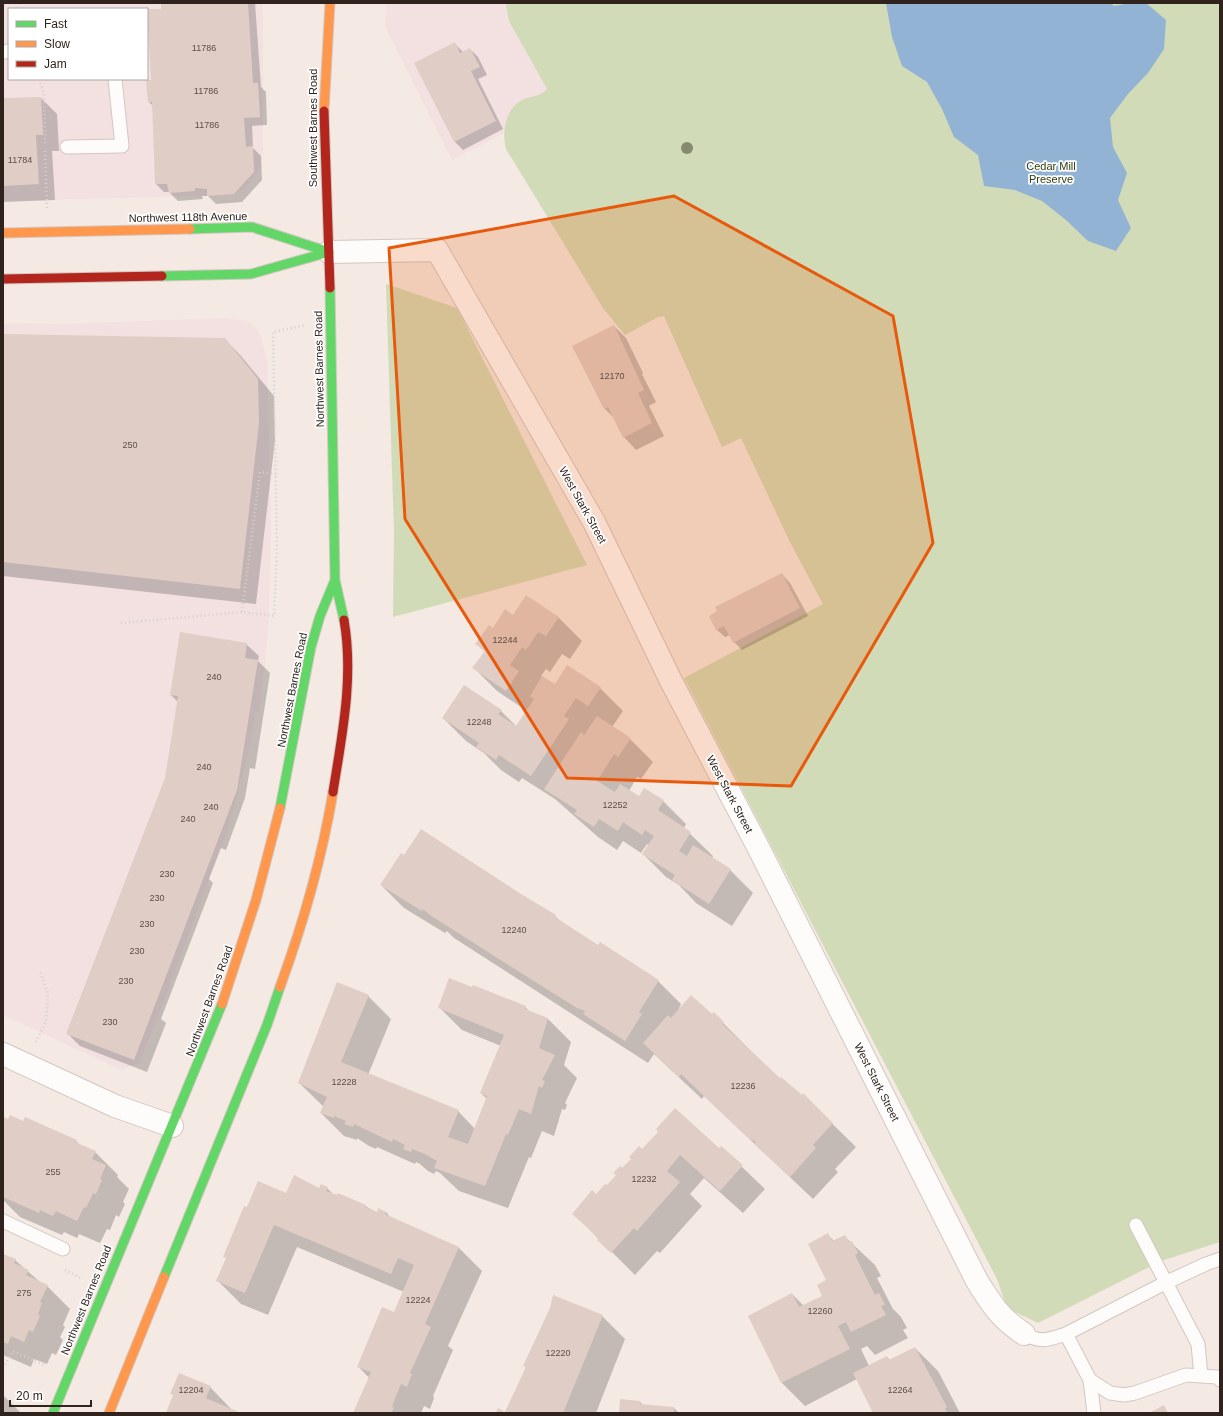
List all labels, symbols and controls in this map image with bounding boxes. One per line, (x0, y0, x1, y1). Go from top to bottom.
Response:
legend (8, 8, 148, 80)
text: Fast (44, 17, 68, 31)
text: Slow (44, 37, 70, 51)
house number: 11786 (192, 43, 216, 53)
text: Jam (44, 57, 67, 71)
street label: Southwest Barnes Road (307, 69, 319, 187)
house number: 11786 (194, 86, 218, 96)
house number: 11786 (195, 120, 219, 130)
house number: 11784 (8, 155, 32, 165)
park label: Cedar Mill Preserve (1026, 160, 1076, 185)
street label: Northwest 118th Avenue (128, 210, 248, 224)
street label: Northwest Barnes Road (312, 311, 326, 427)
house number: 12170 (599, 371, 625, 381)
house number: 250 (122, 440, 138, 450)
street label: West Stark Street (557, 464, 609, 546)
street label: Northwest Barnes Road (275, 632, 309, 748)
house number: 12244 (492, 635, 518, 645)
house number: 240 (206, 672, 222, 682)
house number: 12248 (466, 717, 492, 727)
street label: West Stark Street (705, 753, 755, 835)
house number: 240 (196, 762, 212, 772)
house number: 12252 (602, 800, 628, 810)
house number: 240 (203, 802, 219, 812)
house number: 240 (180, 814, 196, 824)
house number: 230 (159, 869, 175, 879)
house number: 230 (149, 893, 165, 903)
house number: 230 (139, 919, 155, 929)
house number: 12240 (501, 925, 527, 935)
street label: Northwest Barnes Road (183, 944, 235, 1058)
house number: 230 (129, 946, 145, 956)
house number: 230 (118, 976, 134, 986)
house number: 230 (102, 1017, 118, 1027)
street label: West Stark Street (852, 1041, 902, 1123)
house number: 12228 (331, 1077, 357, 1087)
house number: 12236 (730, 1081, 756, 1091)
house number: 255 (45, 1167, 61, 1177)
house number: 12232 (631, 1174, 657, 1184)
street label: Northwest Barnes Road (59, 1244, 113, 1356)
house number: 275 (16, 1288, 32, 1298)
house number: 12224 (405, 1295, 431, 1305)
house number: 12260 (807, 1306, 833, 1316)
house number: 12220 (545, 1348, 571, 1358)
scale bar (10, 1382, 91, 1408)
house number: 12204 (178, 1385, 204, 1395)
house number: 12264 (887, 1385, 913, 1395)
text: 20 m (16, 1389, 43, 1403)

